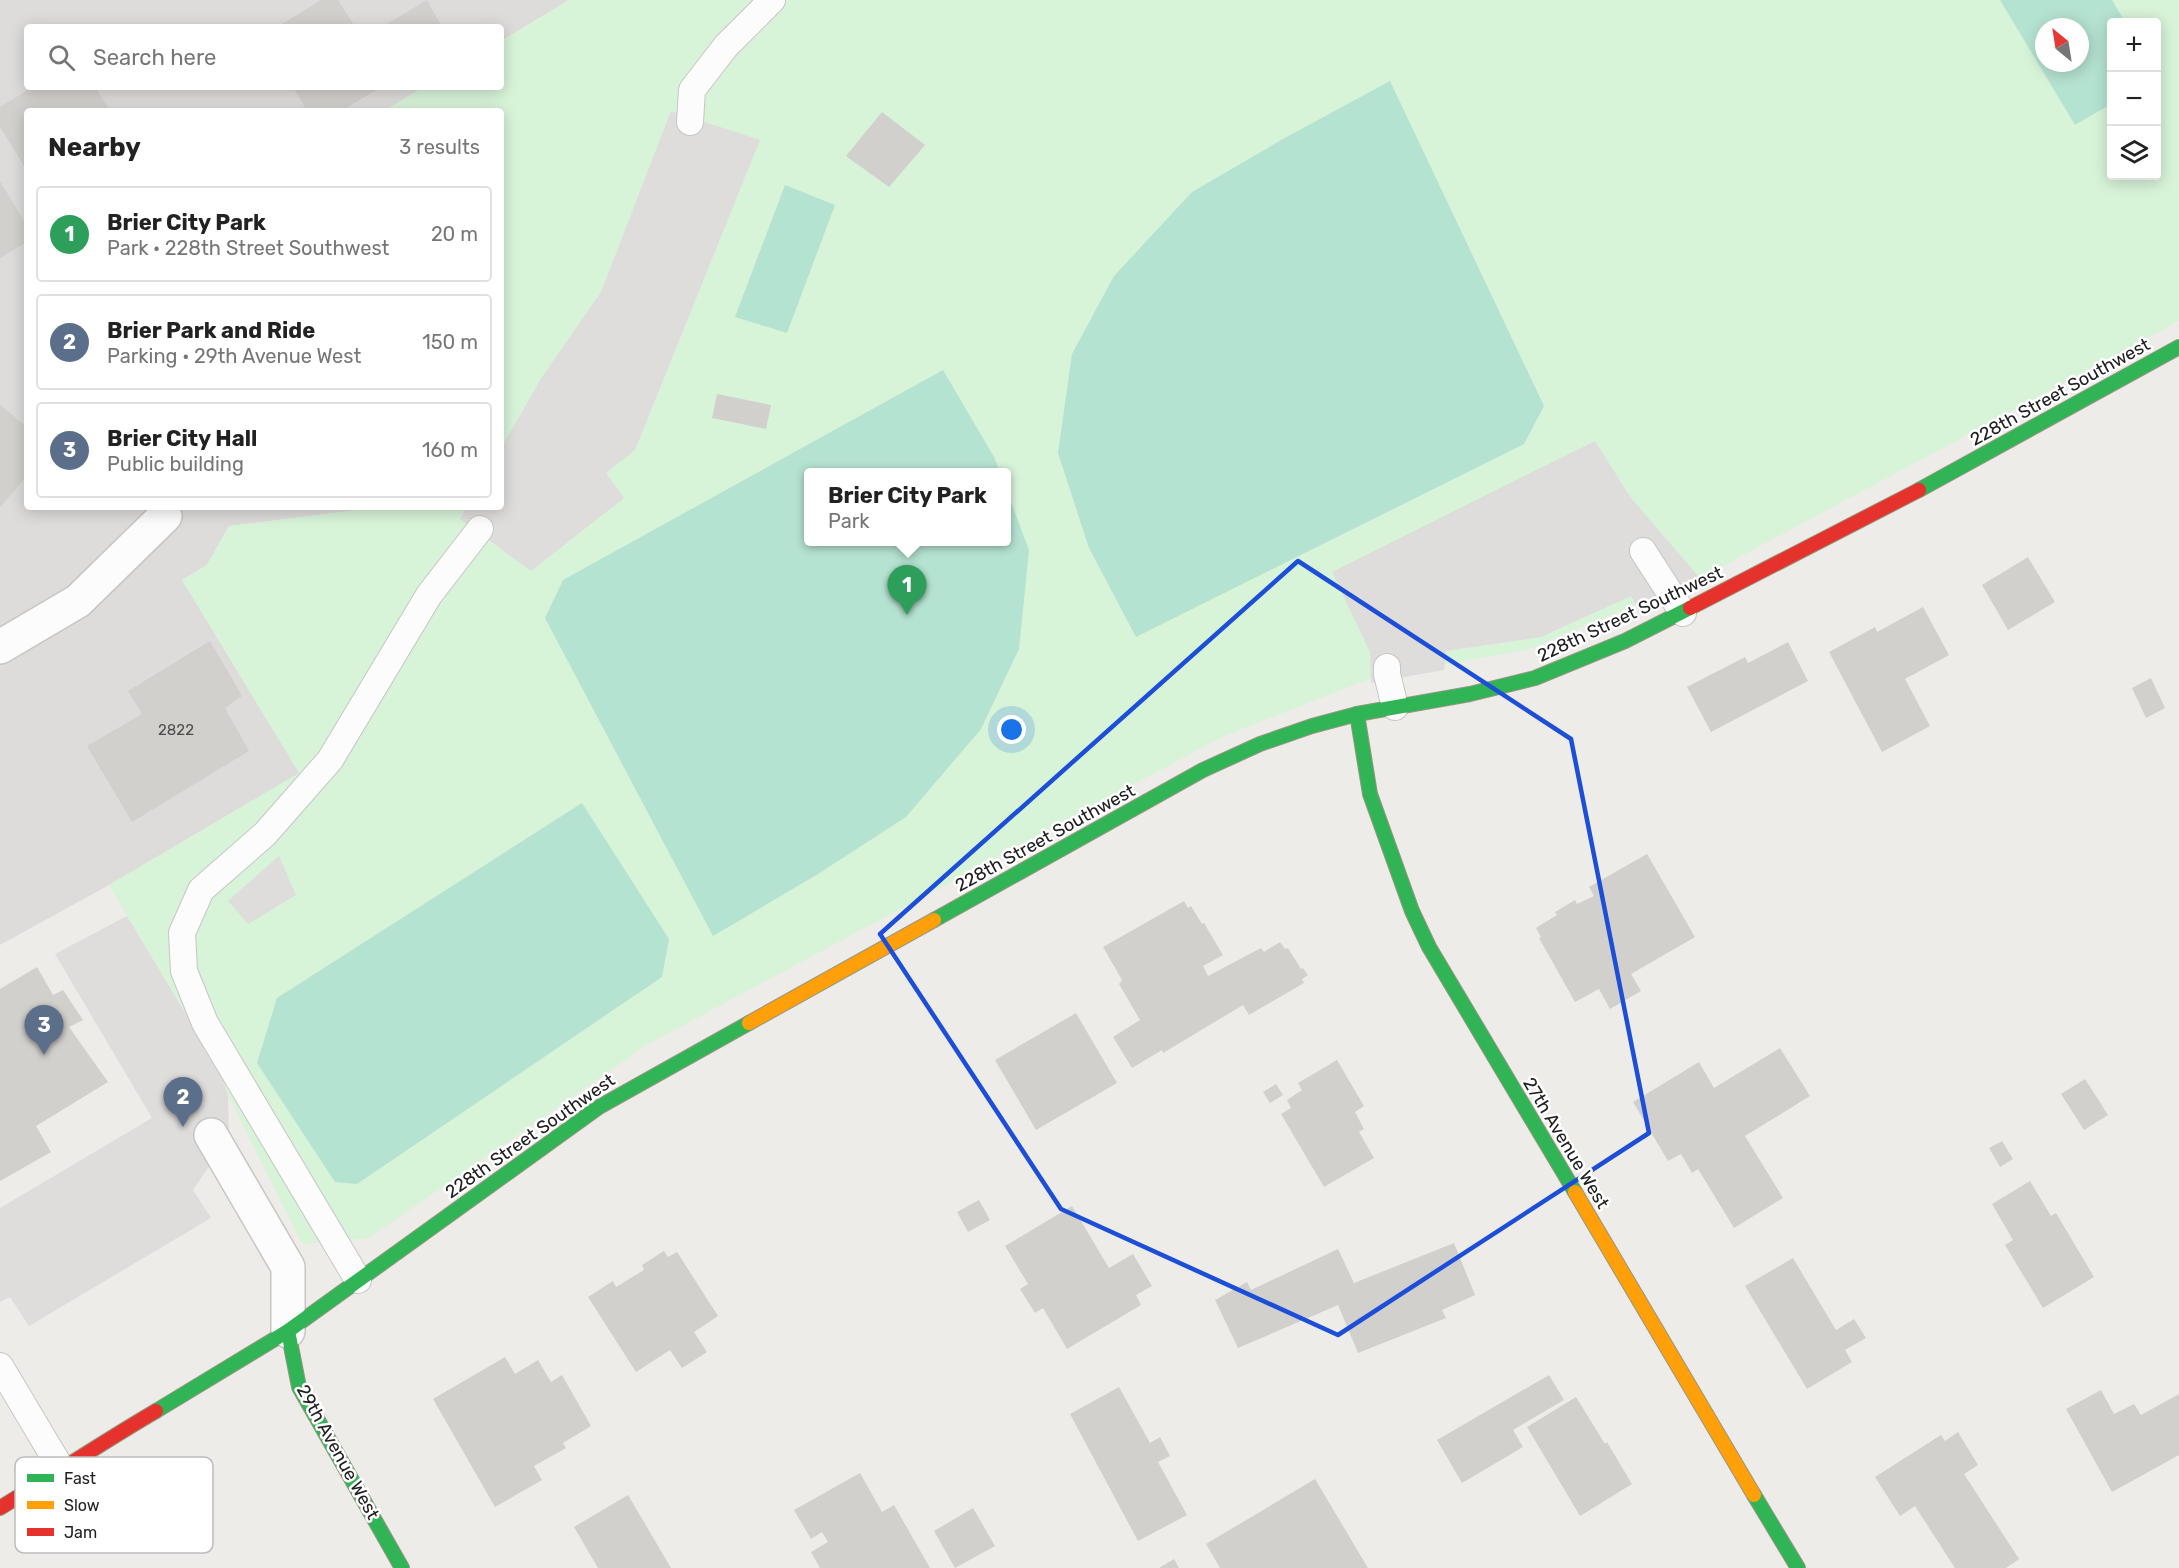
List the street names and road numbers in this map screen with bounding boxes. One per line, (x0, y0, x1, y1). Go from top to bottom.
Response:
street label: 228th Street Southwest (1966, 333, 2154, 451)
street label: 228th Street Southwest (1534, 561, 1726, 667)
street label: 228th Street Southwest (951, 779, 1139, 897)
street label: 228th Street Southwest (441, 1069, 619, 1203)
street label: 27th Avenue West (1518, 1073, 1614, 1213)
street label: 29th Avenue West (292, 1381, 384, 1523)

